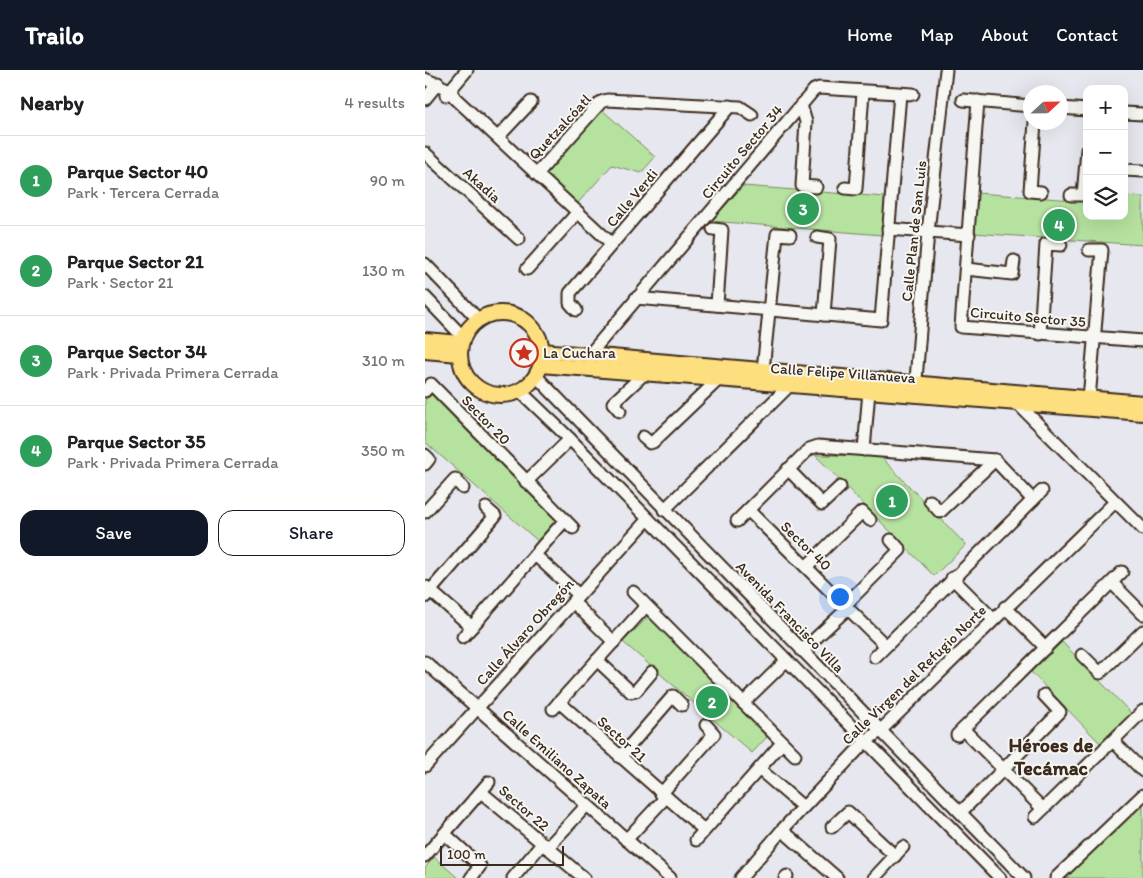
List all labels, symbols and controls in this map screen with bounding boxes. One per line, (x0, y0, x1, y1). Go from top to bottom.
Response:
text: Trailo (25, 21, 84, 50)
text: Home (847, 24, 893, 46)
text: Map (921, 24, 954, 46)
text: About (982, 24, 1028, 46)
text: Contact (1056, 24, 1118, 46)
north arrow (1023, 85, 1068, 130)
map controls (1083, 85, 1128, 220)
button: + (1083, 85, 1128, 130)
text: Nearby (20, 90, 84, 115)
street label: Quetzalcóatl (525, 90, 595, 164)
text: 4 results (344, 93, 405, 112)
street label: Circuito Sector 34 (697, 101, 787, 203)
button: − (1083, 130, 1128, 175)
street label: Calle Plan de San Luis (898, 159, 930, 302)
text: Parque Sector 40 (67, 160, 208, 183)
street label: Akadia (459, 163, 505, 207)
street label: Calle Verdi (602, 165, 662, 231)
text: 1 (32, 171, 40, 190)
text: 90 m (370, 171, 405, 190)
button: layers (1083, 175, 1128, 220)
text: Park · Tercera Cerrada (67, 183, 219, 202)
pin: 3 (787, 190, 819, 228)
pin: 4 (1043, 206, 1075, 244)
text: Parque Sector 21 (67, 250, 204, 273)
text: 2 (32, 261, 40, 280)
text: 130 m (362, 261, 405, 280)
text: Park · Sector 21 (67, 273, 174, 292)
street label: Circuito Sector 35 (969, 303, 1087, 331)
place icon: La Cuchara (509, 338, 539, 368)
text: Parque Sector 34 (67, 340, 207, 363)
place label: La Cuchara (543, 344, 616, 362)
text: 3 (32, 351, 40, 370)
text: 310 m (362, 351, 405, 370)
street label: Calle Felipe Villanueva (770, 359, 916, 387)
text: Park · Privada Primera Cerrada (67, 363, 279, 382)
street label: Sector 20 (458, 391, 514, 449)
text: Parque Sector 35 (67, 430, 205, 453)
text: 4 (31, 441, 41, 460)
text: 350 m (361, 441, 405, 460)
text: Park · Privada Primera Cerrada (67, 453, 279, 472)
pin: 1 (876, 482, 908, 520)
button: Save (20, 510, 208, 556)
button: Share (218, 510, 405, 556)
street label: Sector 40 (777, 517, 835, 575)
street label: Avenida Francisco Villa (732, 558, 848, 677)
street label: Calle Álvaro Obregón (472, 575, 578, 689)
your location (827, 584, 853, 610)
street label: Calle Virgen del Refugio Norte (838, 601, 990, 749)
pin: 2 (696, 683, 728, 721)
street label: Calle Emiliano Zapata (499, 705, 615, 813)
street label: Sector 21 (594, 712, 650, 766)
district label: Héroes de Tecámac (1009, 733, 1094, 780)
street label: Sector 22 (495, 781, 553, 835)
scale bar (440, 843, 564, 866)
text: 100 m (447, 846, 486, 863)

